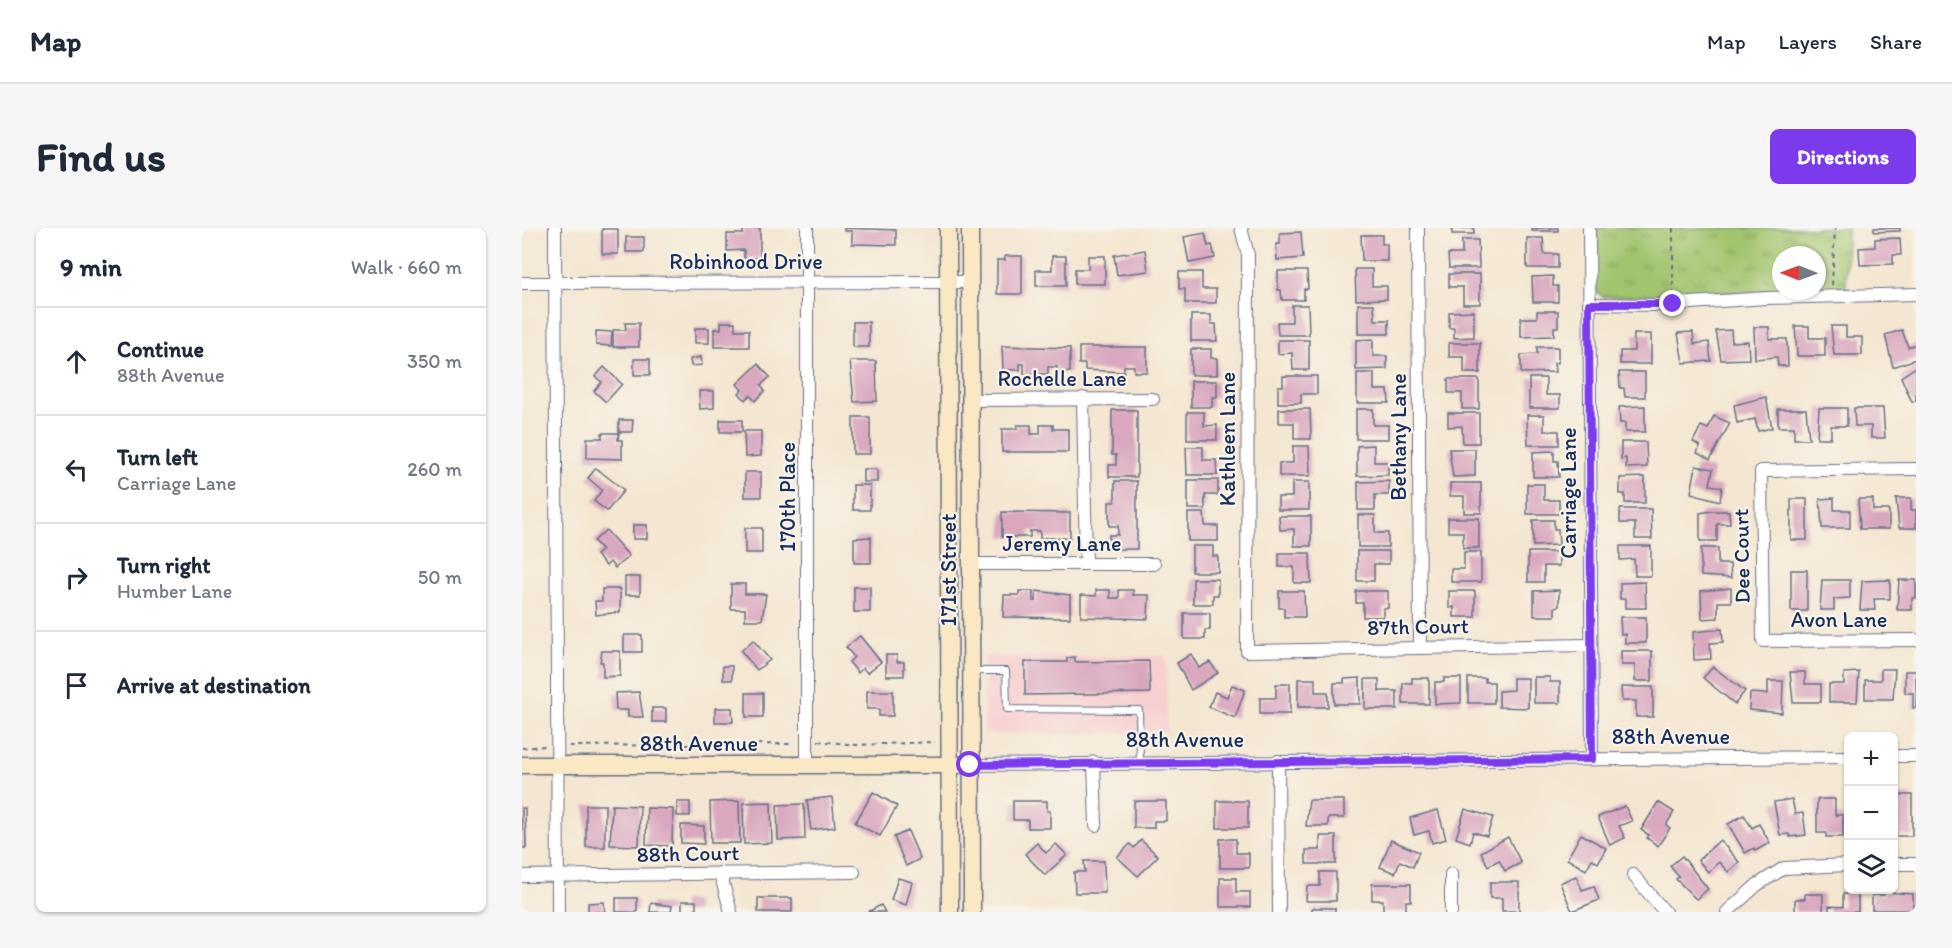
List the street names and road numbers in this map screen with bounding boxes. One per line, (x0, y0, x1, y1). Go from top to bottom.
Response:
street label: Robinhood Drive (669, 248, 823, 275)
street label: Rochelle Lane (997, 365, 1127, 392)
street label: Kathleen Lane (1214, 372, 1241, 506)
street label: Bethany Lane (1385, 373, 1412, 501)
street label: Carriage Lane (1555, 427, 1582, 559)
street label: 170th Place (774, 442, 801, 552)
street label: Dee Court (1727, 508, 1756, 604)
street label: 171st Street (935, 514, 962, 626)
street label: Jeremy Lane (1003, 530, 1121, 557)
street label: Avon Lane (1791, 606, 1887, 633)
street label: 87th Court (1367, 612, 1469, 641)
street label: 88th Avenue (1612, 723, 1730, 750)
street label: 88th Avenue (1126, 726, 1244, 753)
street label: 88th Avenue (640, 730, 758, 757)
street label: 88th Court (636, 839, 740, 868)

